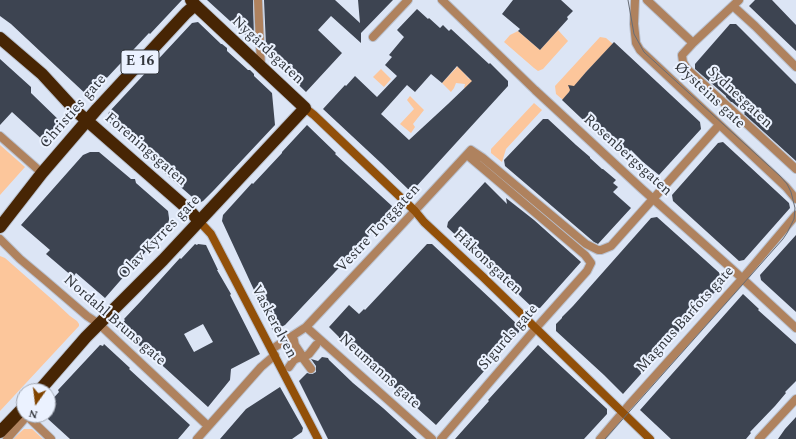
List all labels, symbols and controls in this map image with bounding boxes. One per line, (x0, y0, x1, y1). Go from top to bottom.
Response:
street label: Nygårdsgaten (227, 13, 307, 89)
road number: E 16 (121, 50, 159, 74)
street label: Øysteins gate (670, 59, 748, 133)
street label: Sydnesgaten (703, 63, 775, 133)
street label: Christies gate (37, 71, 111, 153)
street label: Foreningsgaten (100, 109, 190, 191)
street label: Rosenbergsgaten (579, 111, 675, 201)
street label: Vestre Torggaten (333, 181, 425, 277)
street label: Olav Kyrres gate (115, 192, 205, 284)
street label: Håkonsgaten (449, 227, 525, 299)
street label: Magnus Barfots gate (633, 263, 739, 377)
street label: Nordahl Bruns gate (59, 272, 169, 370)
street label: Vaskerelven (246, 282, 300, 362)
street label: Sigurds gate (475, 301, 543, 375)
street label: Neumanns gate (335, 331, 423, 413)
north arrow (16, 383, 56, 423)
text: N (27, 405, 40, 423)

